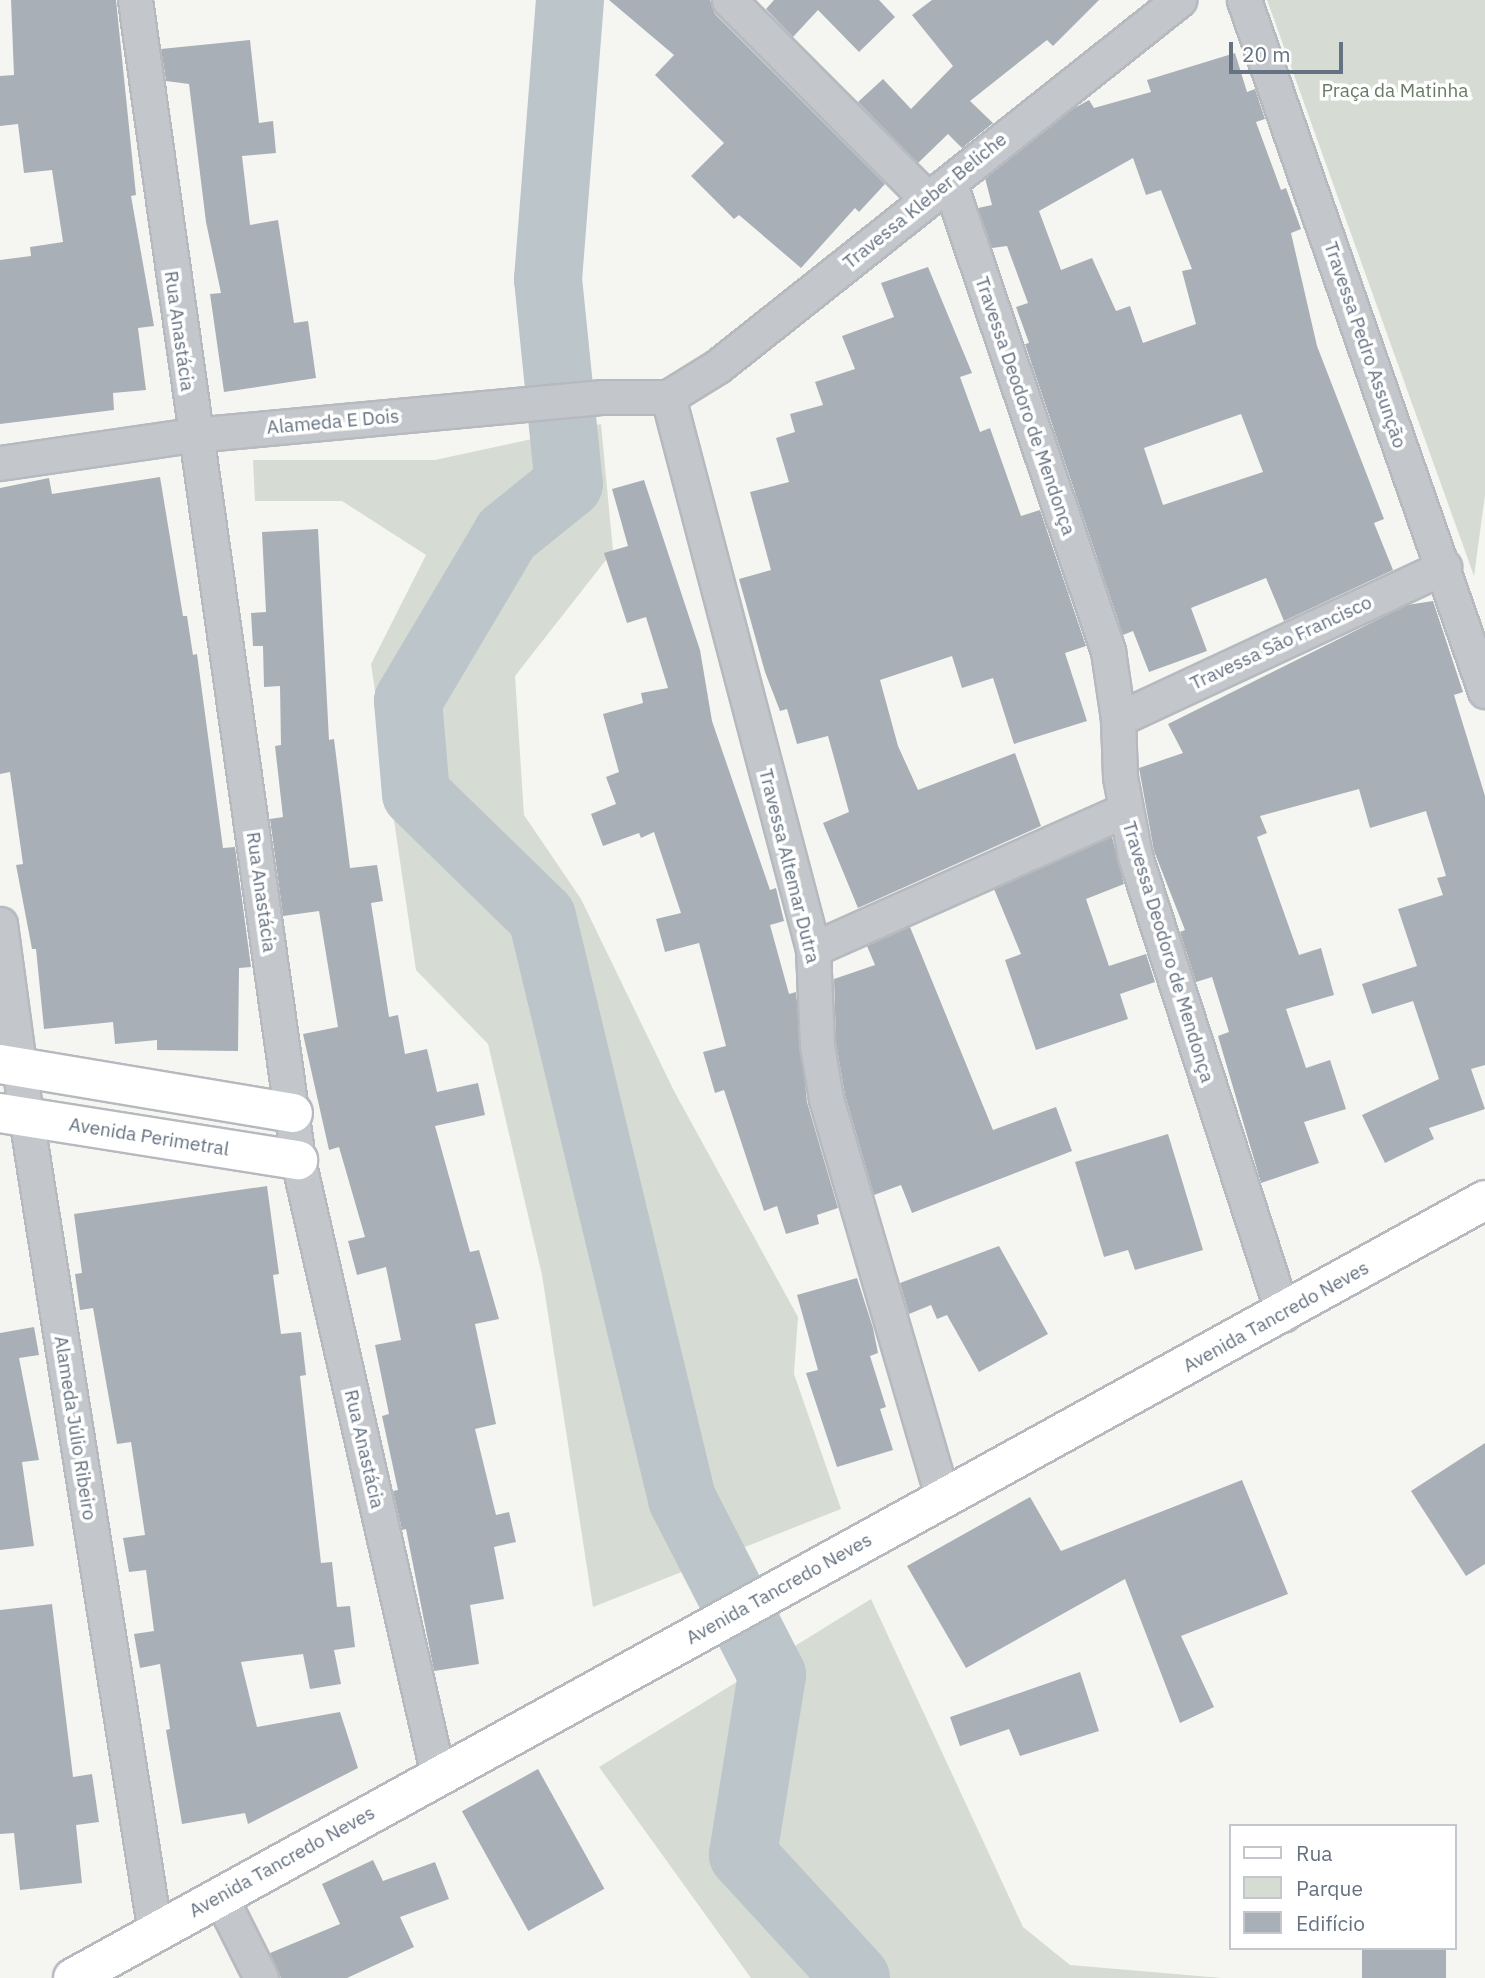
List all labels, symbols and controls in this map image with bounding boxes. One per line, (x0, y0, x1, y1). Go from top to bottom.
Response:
scale bar (1233, 28, 1347, 72)
text: 20 m (1242, 40, 1291, 68)
park label: Praça da Matinha (1322, 80, 1468, 102)
street label: Travessa Kleber Beliche (839, 128, 1011, 274)
street label: Travessa Pedro Assunção (1319, 239, 1411, 451)
street label: Rua Anastácia (159, 269, 199, 393)
street label: Travessa Deodoro de Mendonça (970, 274, 1080, 538)
street label: Alameda E Dois (266, 405, 400, 439)
street label: Travessa São Francisco (1187, 591, 1375, 695)
street label: Travessa Altemar Dutra (754, 767, 824, 965)
street label: Travessa Deodoro de Mendonça (1117, 819, 1219, 1085)
street label: Rua Anastácia (241, 830, 281, 954)
street label: Avenida Perimetral (67, 1113, 231, 1161)
street label: Avenida Tancredo Neves (1179, 1256, 1373, 1378)
street label: Alameda Júlio Ribeiro (49, 1334, 101, 1522)
street label: Rua Anastácia (339, 1387, 389, 1511)
street label: Avenida Tancredo Neves (682, 1528, 876, 1650)
street label: Avenida Tancredo Neves (185, 1801, 379, 1923)
legend (1230, 1824, 1457, 1950)
text: Rua (1296, 1839, 1333, 1867)
text: Parque (1296, 1874, 1363, 1902)
text: Edifício (1296, 1909, 1365, 1937)

